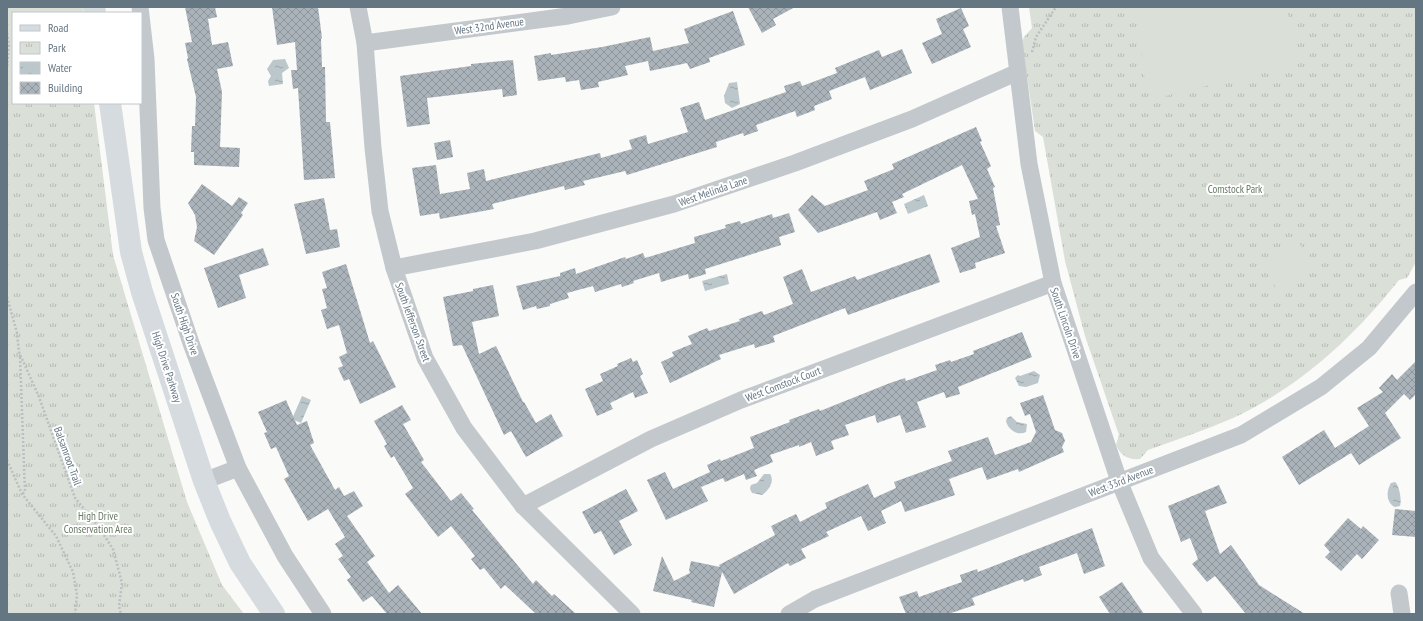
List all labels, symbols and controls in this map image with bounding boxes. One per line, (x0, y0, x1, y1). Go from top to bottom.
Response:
legend (12, 12, 142, 104)
street label: West 32nd Avenue (453, 14, 525, 38)
text: Road (48, 20, 68, 35)
text: Park (48, 40, 66, 55)
text: Water (48, 60, 73, 75)
text: Building (48, 80, 83, 95)
street label: West Melinda Lane (677, 173, 750, 209)
park label: Comstock Park (1208, 182, 1263, 196)
street label: South Jefferson Street (392, 281, 434, 363)
street label: South Lincoln Drive (1047, 286, 1085, 361)
street label: South High Drive (168, 291, 202, 357)
street label: High Drive Parkway (149, 330, 185, 405)
street label: West Comstock Court (743, 363, 823, 405)
street label: Balsamroot Trail (51, 425, 85, 488)
street label: West 33rd Avenue (1087, 462, 1156, 500)
park label: High Drive Conservation Area (64, 509, 132, 536)

